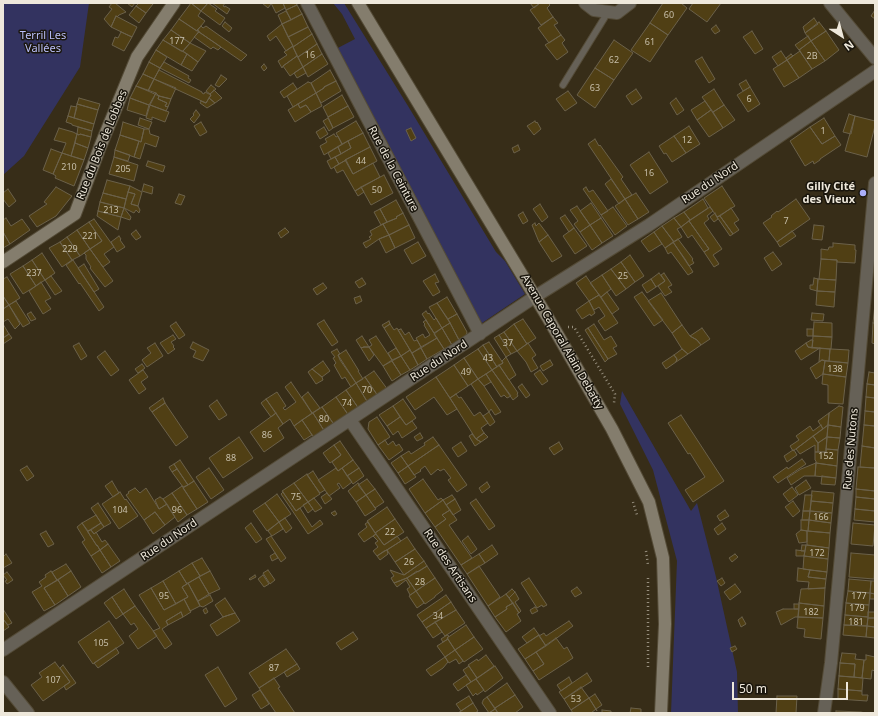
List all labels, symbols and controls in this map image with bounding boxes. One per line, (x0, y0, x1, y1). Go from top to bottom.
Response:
house number: 60 (664, 10, 674, 20)
north arrow (822, 16, 862, 56)
park label: Terril Les Vallées (20, 29, 66, 55)
house number: 177 (169, 36, 185, 46)
house number: 61 (645, 37, 655, 47)
text: N (841, 37, 857, 55)
house number: 16 (305, 50, 315, 60)
house number: 2B (807, 51, 817, 61)
house number: 62 (609, 55, 619, 65)
house number: 63 (590, 83, 600, 93)
street label: Rue du Bois de Lobbes (74, 88, 130, 202)
house number: 6 (746, 94, 752, 104)
street label: Rue de la Ceinture (365, 124, 421, 214)
house number: 1 (820, 126, 826, 136)
house number: 12 (682, 135, 692, 145)
house number: 44 (356, 156, 366, 166)
street label: Rue du Nord (679, 159, 741, 207)
house number: 210 (61, 162, 77, 172)
house number: 205 (115, 164, 131, 174)
house number: 16 (644, 168, 654, 178)
place label: Gilly Cité des Vieux (803, 180, 855, 206)
house number: 50 (372, 185, 382, 195)
marker: Gilly Cité des Vieux (858, 188, 868, 198)
house number: 213 (103, 205, 119, 215)
house number: 7 (783, 216, 789, 226)
house number: 221 (82, 231, 98, 241)
house number: 229 (62, 244, 78, 254)
house number: 237 (26, 268, 42, 278)
house number: 25 (618, 271, 628, 281)
street label: Avenue Caporal Alain Debatty (518, 272, 606, 412)
street label: Rue du Nord (408, 338, 470, 384)
house number: 37 (503, 338, 513, 348)
house number: 43 (483, 353, 493, 363)
house number: 138 (827, 364, 843, 374)
house number: 49 (461, 367, 471, 377)
house number: 70 (362, 385, 372, 395)
house number: 74 (342, 398, 352, 408)
street label: Rue des Nutons (841, 408, 861, 490)
house number: 80 (319, 414, 329, 424)
house number: 86 (262, 430, 272, 440)
house number: 152 (818, 451, 834, 461)
house number: 88 (226, 453, 236, 463)
house number: 75 (291, 492, 301, 502)
house number: 104 (112, 505, 128, 515)
house number: 96 (172, 505, 182, 515)
house number: 166 (813, 512, 829, 522)
street label: Rue du Nord (138, 516, 200, 564)
house number: 22 (385, 527, 395, 537)
street label: Rue des Artisans (421, 527, 479, 605)
house number: 172 (809, 548, 825, 558)
house number: 26 (404, 557, 414, 567)
house number: 28 (415, 577, 425, 587)
house number: 95 (159, 591, 169, 601)
house number: 177 (851, 591, 867, 601)
house number: 179 (849, 603, 865, 613)
house number: 182 (803, 607, 819, 617)
house number: 34 (433, 611, 443, 621)
house number: 181 (848, 617, 864, 627)
house number: 105 (93, 638, 109, 648)
house number: 87 (269, 663, 279, 673)
scale bar (734, 674, 850, 700)
house number: 107 (45, 675, 61, 685)
text: 50 m (739, 680, 767, 697)
house number: 53 (571, 694, 581, 704)

